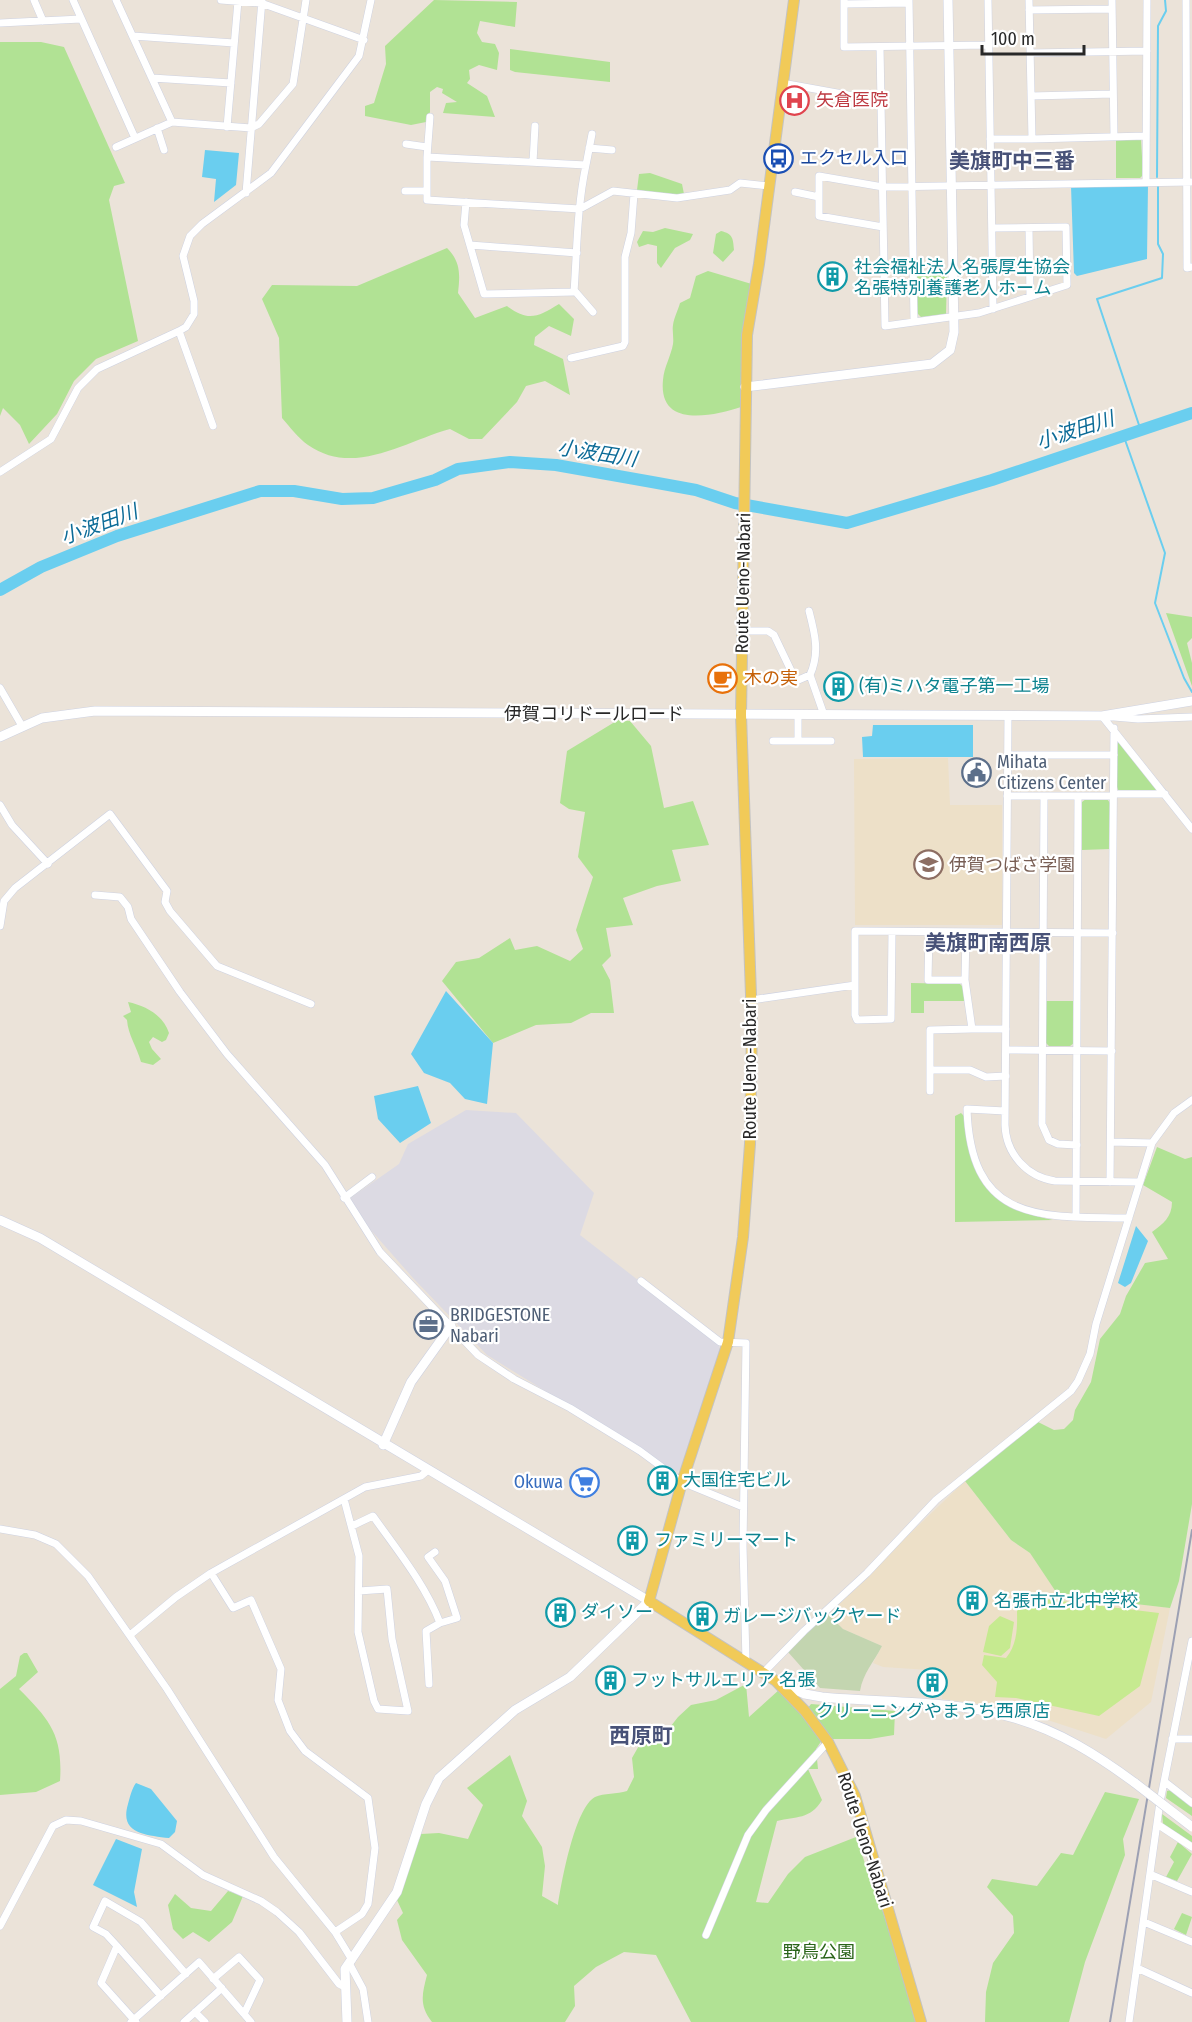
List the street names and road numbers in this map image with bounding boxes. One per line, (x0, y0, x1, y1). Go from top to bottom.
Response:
street label: Route Ueno-Nabari (731, 512, 755, 654)
street label: 伊賀コリドールロード (504, 703, 684, 725)
street label: Route Ueno-Nabari (739, 998, 761, 1140)
street label: Route Ueno-Nabari (833, 1770, 897, 1910)

